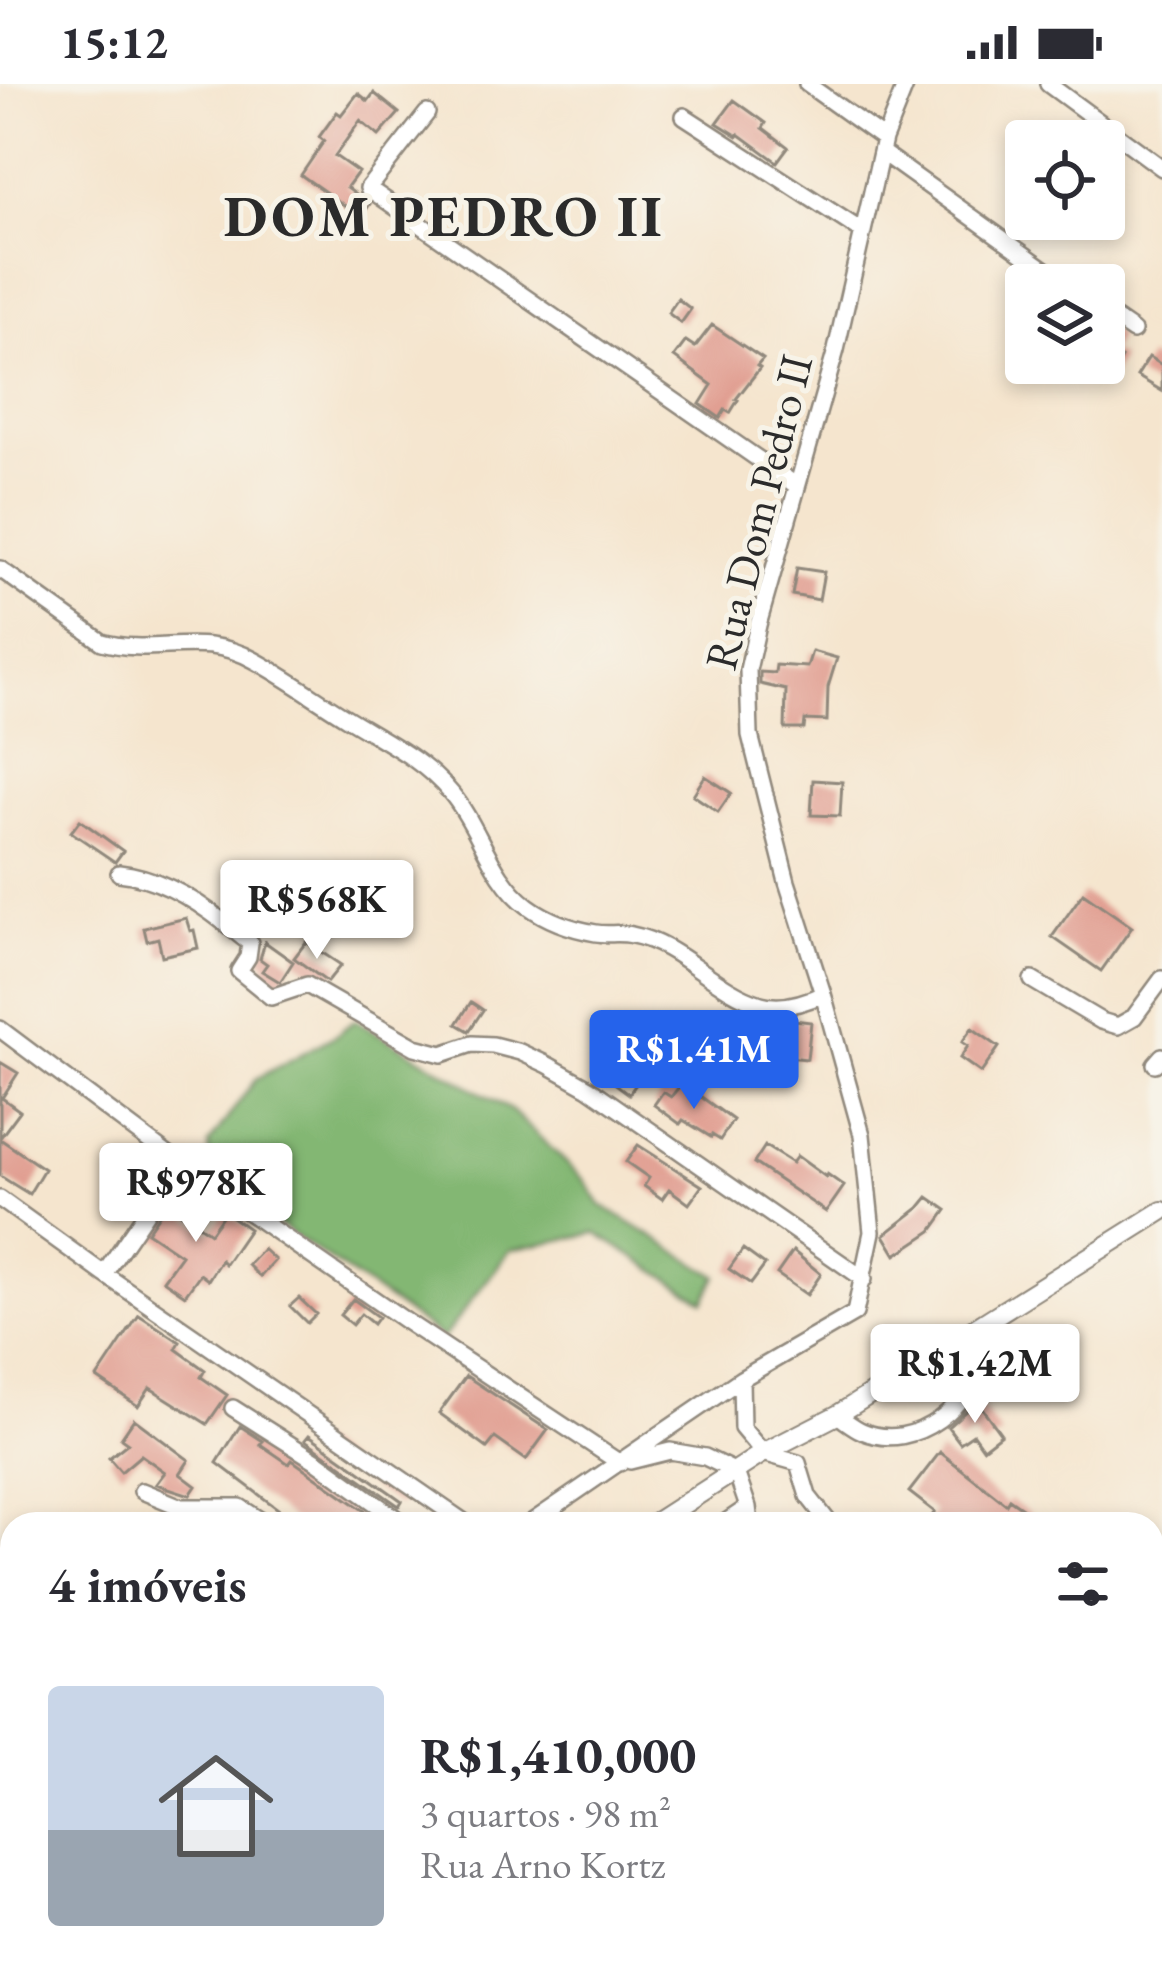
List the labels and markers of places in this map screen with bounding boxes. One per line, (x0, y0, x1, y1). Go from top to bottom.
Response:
pin: R$568K (219, 860, 415, 962)
pin: R$1.41M (583, 1010, 805, 1112)
pin: R$978K (98, 1143, 294, 1245)
pin: R$1.42M (864, 1324, 1086, 1426)

